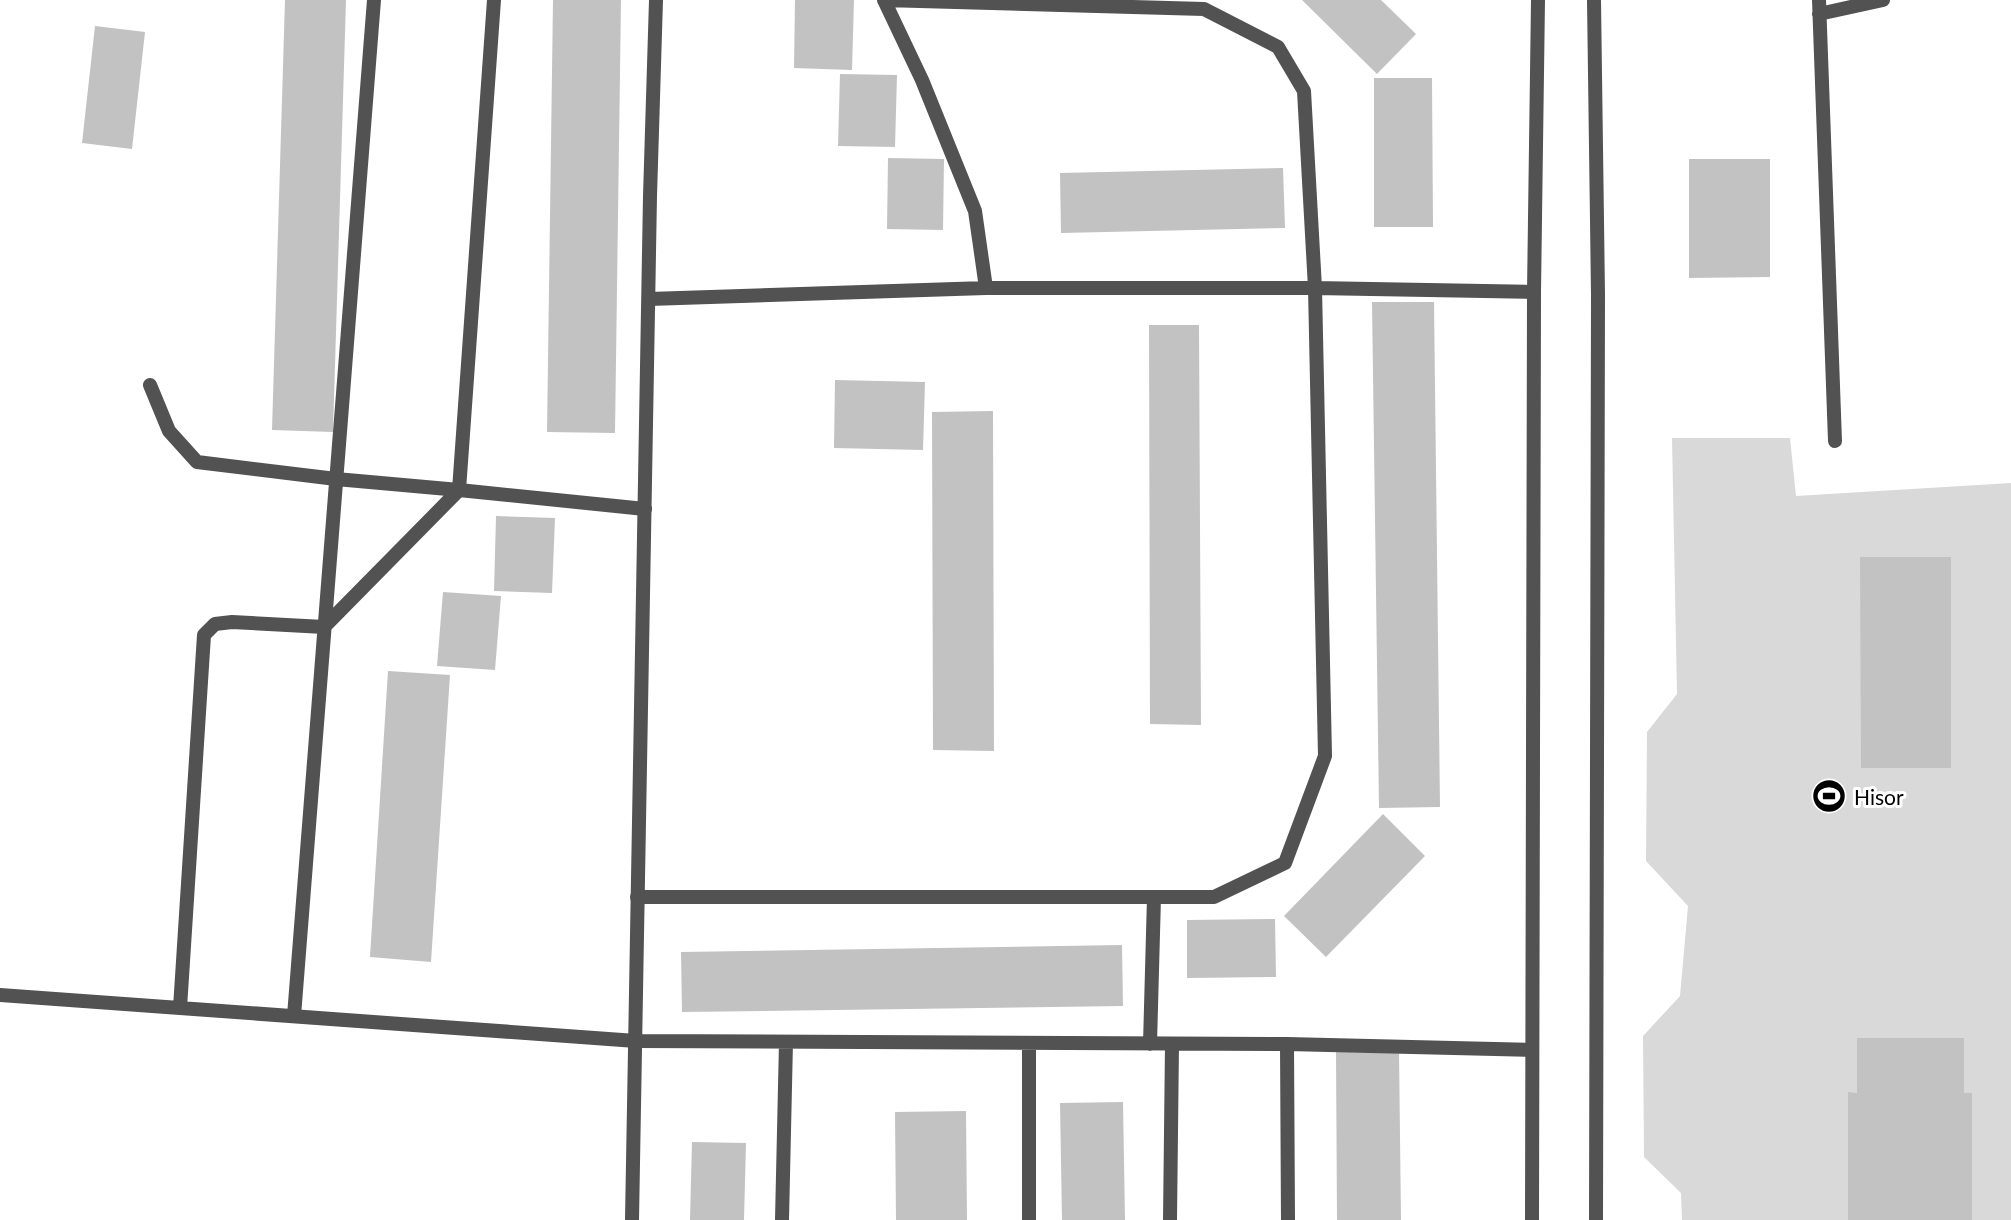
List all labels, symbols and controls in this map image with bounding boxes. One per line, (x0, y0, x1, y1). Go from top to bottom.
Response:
sports icon: Hisor (1810, 777, 1848, 815)
place label: Hisor (1854, 784, 1904, 809)

